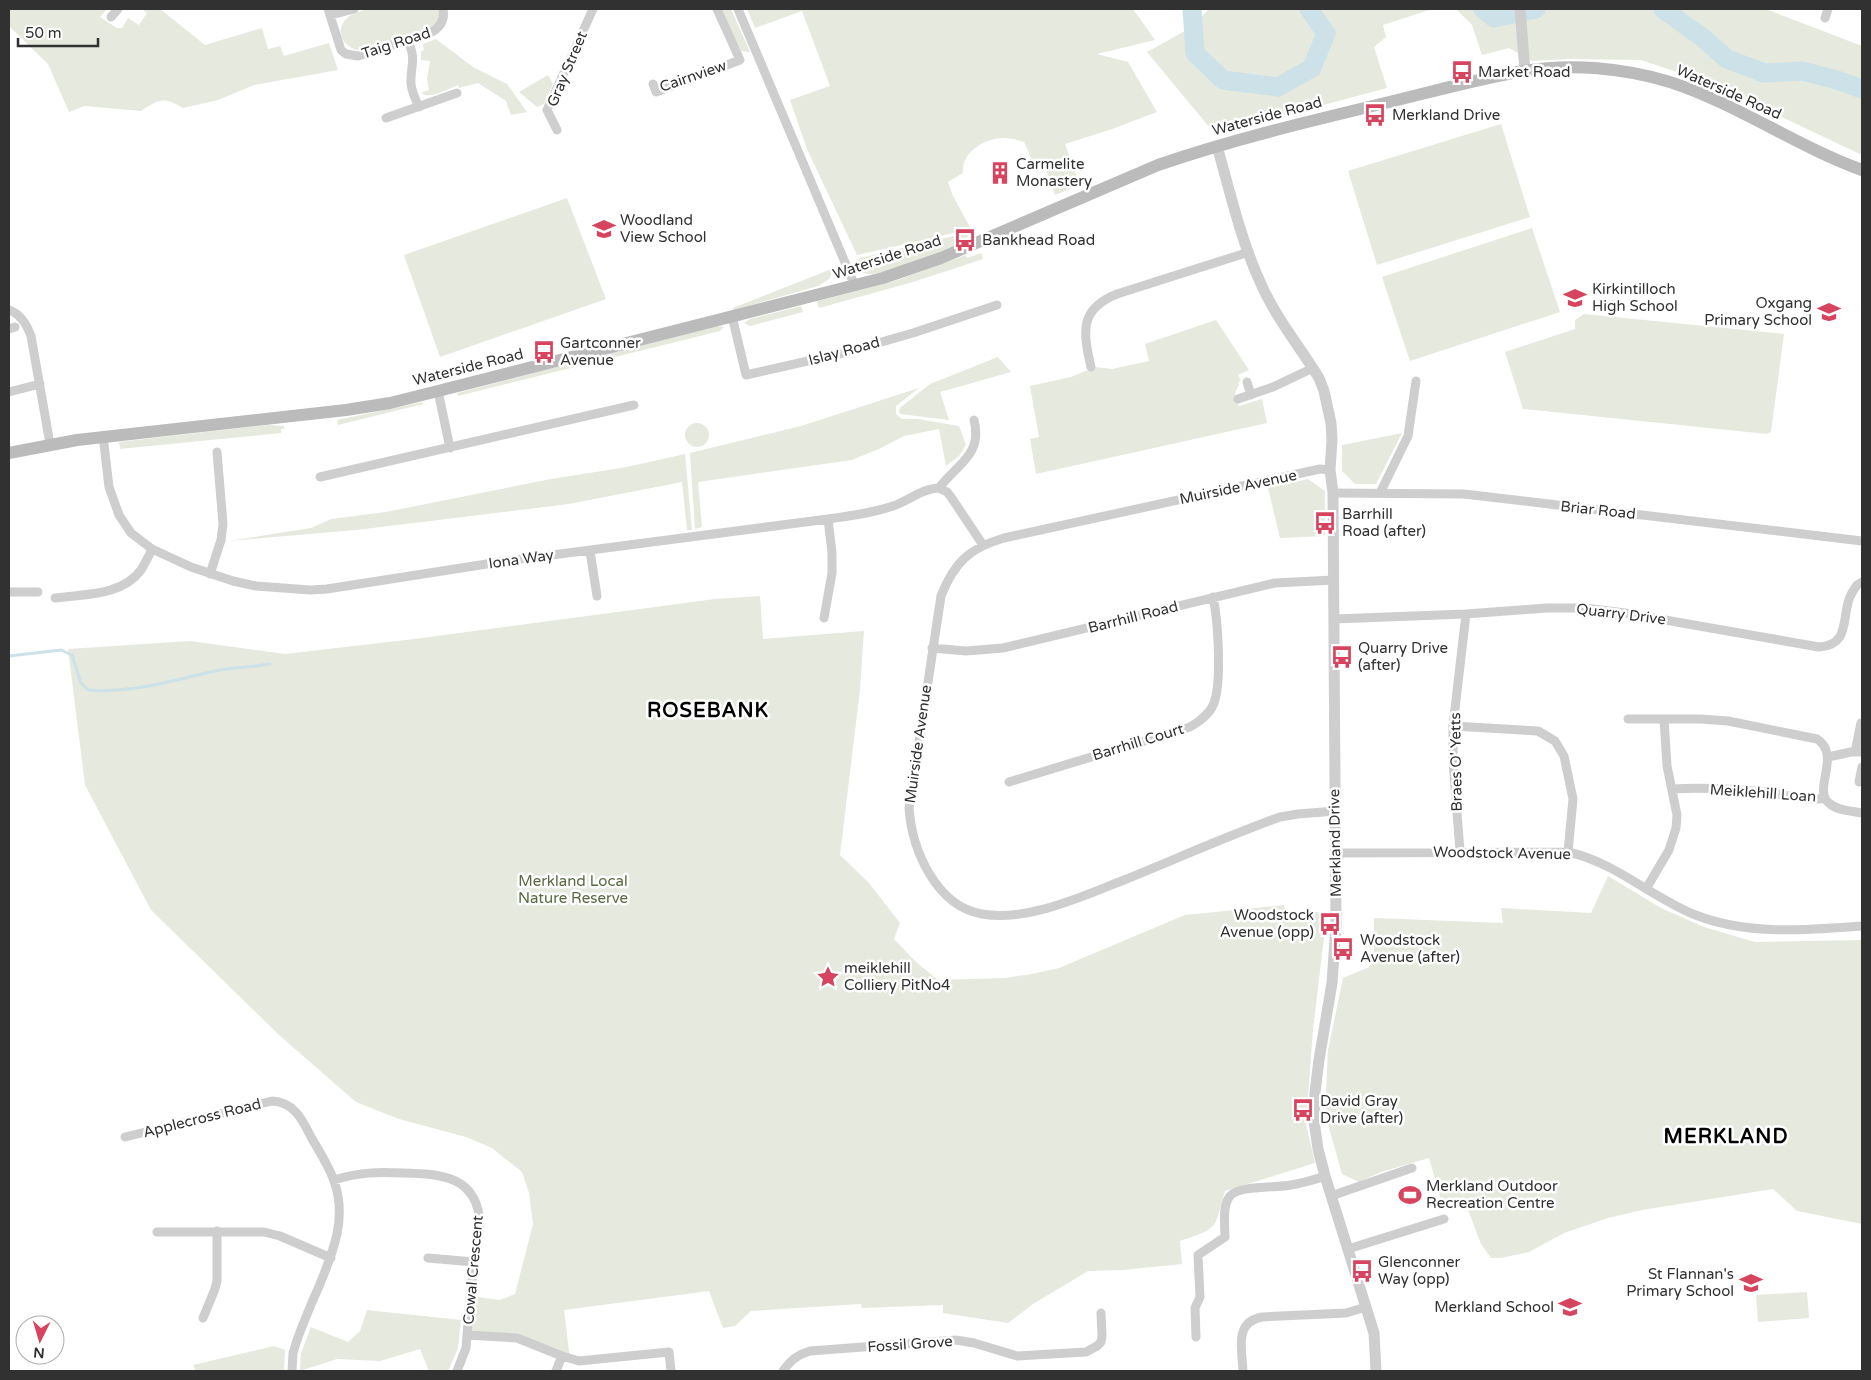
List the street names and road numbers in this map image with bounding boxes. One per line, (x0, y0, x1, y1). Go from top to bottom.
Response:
street label: Taig Road (359, 23, 433, 63)
street label: Gray Street (543, 28, 591, 109)
street label: Cairnview (657, 56, 729, 96)
street label: Waterside Road (1674, 61, 1784, 123)
street label: Waterside Road (1210, 93, 1324, 139)
street label: Waterside Road (830, 231, 944, 283)
street label: Islay Road (806, 333, 882, 369)
street label: Waterside Road (411, 345, 525, 389)
street label: Muirside Avenue (1178, 466, 1298, 508)
street label: Briar Road (1559, 497, 1637, 523)
street label: Iona Way (487, 546, 555, 572)
street label: Barrhill Road (1086, 597, 1180, 637)
street label: Quarry Drive (1575, 600, 1667, 628)
street label: Muirside Avenue (901, 684, 935, 804)
street label: Braes O' Yetts (1446, 712, 1466, 812)
street label: Barrhill Court (1090, 720, 1186, 764)
street label: Meiklehill Loan (1709, 780, 1817, 806)
street label: Merkland Drive (1325, 789, 1345, 897)
street label: Woodstock Avenue (1433, 843, 1571, 863)
street label: Applecross Road (141, 1095, 263, 1141)
street label: Cowal Crescent (459, 1214, 487, 1325)
street label: Fossil Grove (867, 1332, 953, 1356)

